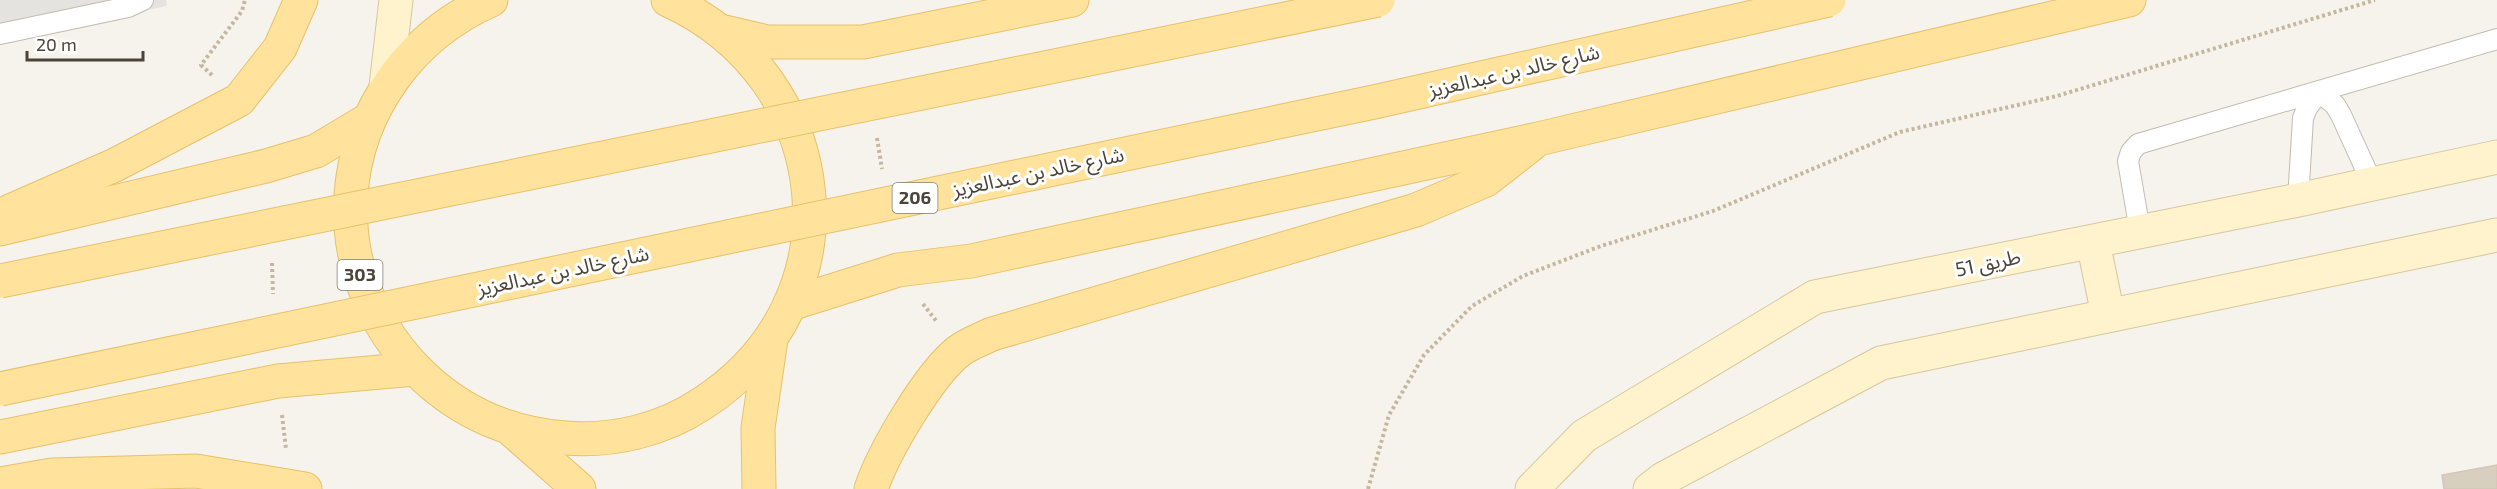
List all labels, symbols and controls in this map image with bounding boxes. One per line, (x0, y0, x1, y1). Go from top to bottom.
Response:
scale bar (27, 24, 142, 62)
text: 20 m (36, 33, 77, 55)
street label: شارع خالد بن عبدالعزيز (1425, 39, 1603, 106)
street label: شارع خالد بن عبدالعزيز (949, 141, 1127, 205)
road number: 206 (892, 183, 938, 213)
street label: شارع خالد بن عبدالعزيز (474, 240, 652, 304)
street label: طريق 51 (1953, 243, 2023, 283)
road number: 303 (338, 260, 382, 290)

